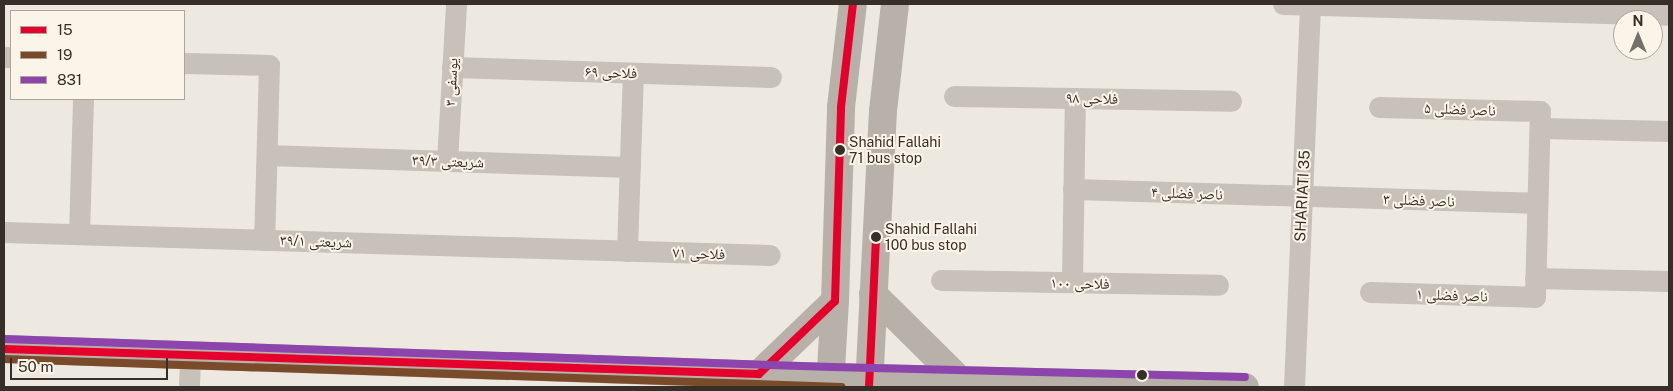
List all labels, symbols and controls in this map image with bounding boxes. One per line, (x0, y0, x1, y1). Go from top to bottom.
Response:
legend (10, 10, 185, 100)
north arrow (1613, 10, 1663, 60)
text: N (1633, 13, 1643, 29)
text: 15 (57, 21, 73, 38)
text: 19 (57, 46, 72, 63)
street label: یوسفی ۳ (441, 57, 461, 107)
street label: فلاحی ۶۹ (584, 62, 638, 82)
text: 831 (57, 71, 82, 88)
street label: فلاحی ۹۸ (1066, 89, 1118, 107)
street label: ناصر فضلی ۵ (1424, 99, 1496, 119)
place label: Shahid Fallahi 71 bus stop (849, 134, 941, 166)
marker: Shahid Fallahi 71 bus stop (835, 145, 845, 155)
street label: SHARIATI 35 (1291, 150, 1313, 242)
street label: شریعتی ۳۹/۳ (412, 151, 484, 171)
street label: ناصر فضلی ۴ (1151, 183, 1223, 203)
street label: ناصر فضلی ۳ (1383, 190, 1455, 210)
place label: Shahid Fallahi 100 bus stop (885, 221, 977, 253)
street label: شریعتی ۳۹/۱ (280, 231, 352, 251)
marker: Shahid Fallahi 100 bus stop (871, 232, 881, 242)
street label: فلاحی ۷۱ (672, 243, 726, 263)
street label: فلاحی ۱۰۰ (1050, 273, 1110, 293)
street label: ناصر فضلی ۱ (1416, 285, 1488, 305)
scale bar (12, 348, 170, 380)
text: 50 m (18, 358, 53, 375)
unlabelled marker (1137, 370, 1147, 380)

